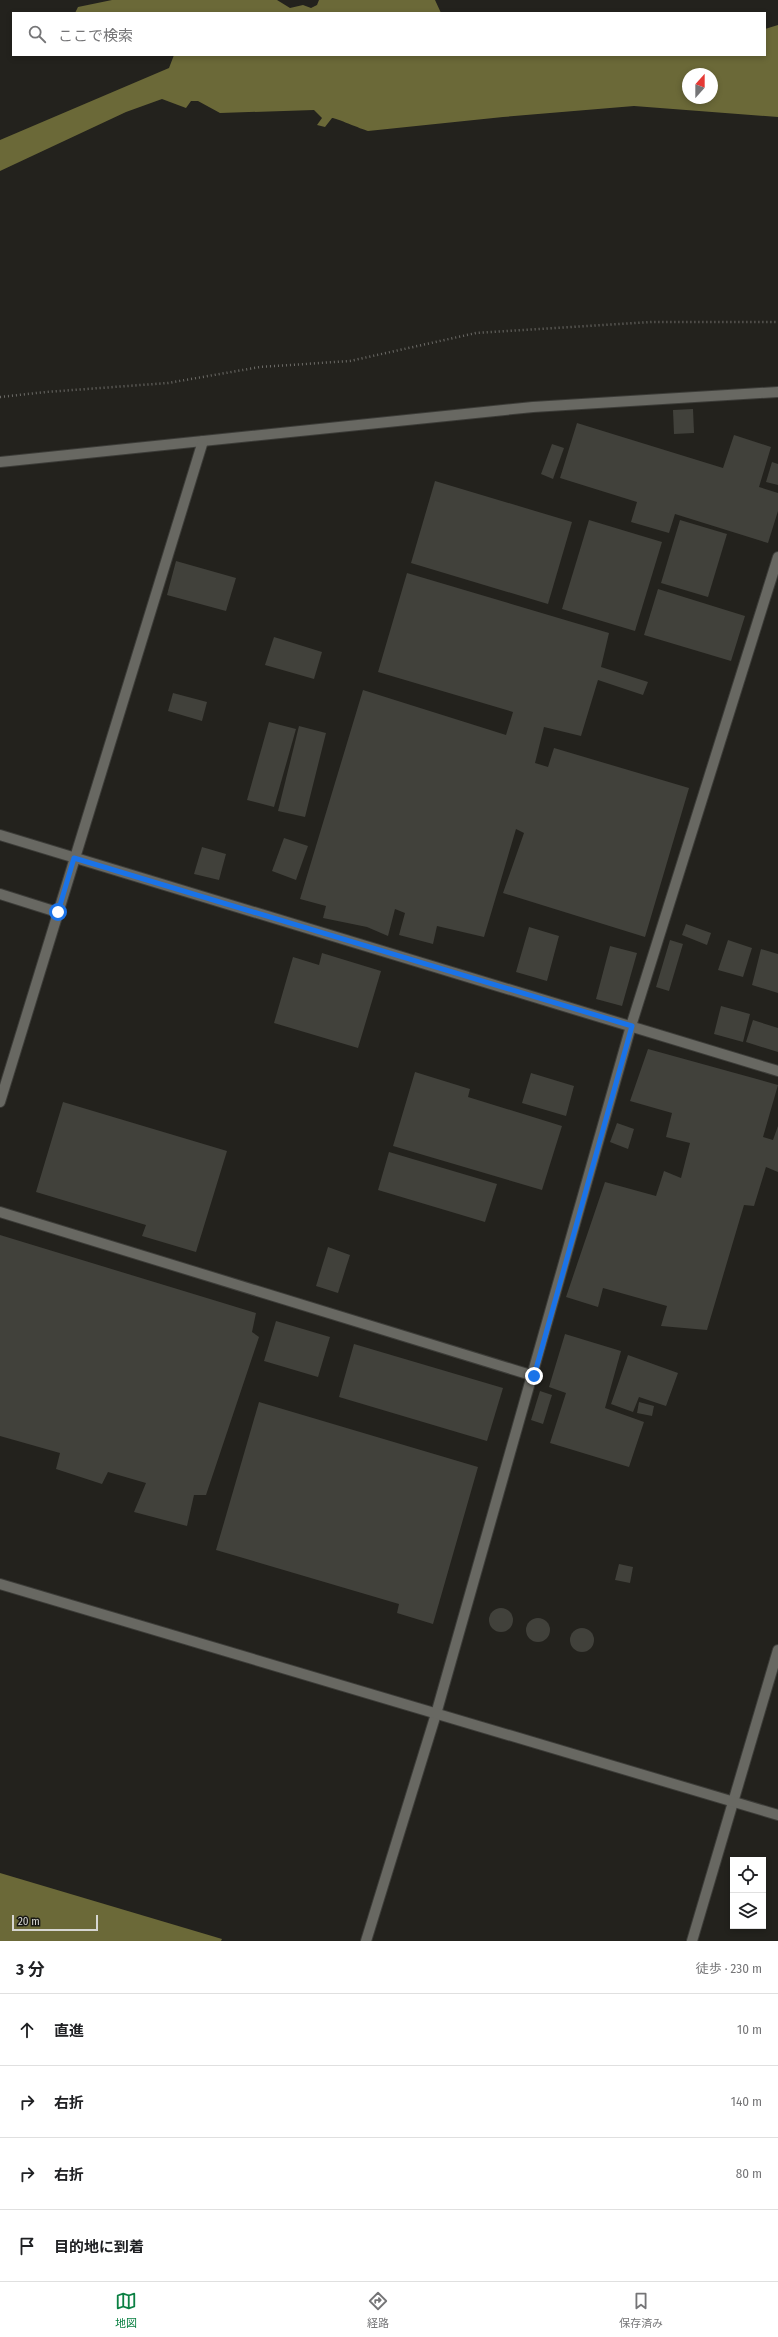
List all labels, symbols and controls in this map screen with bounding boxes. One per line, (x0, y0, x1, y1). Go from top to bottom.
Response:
search box (12, 12, 766, 56)
icon: search (26, 23, 48, 45)
text: ここで検索 (58, 27, 133, 45)
north arrow (682, 68, 718, 104)
route start (49, 903, 67, 921)
route end (525, 1367, 543, 1385)
map controls (730, 1857, 766, 1929)
button: locate (730, 1857, 766, 1893)
button: layers (730, 1893, 766, 1929)
scale bar (12, 1913, 98, 1932)
text: 20 m (18, 1915, 40, 1928)
text: 3 分 (16, 1959, 45, 1980)
text: 徒歩 · 230 m (696, 1961, 762, 1976)
icon: ahead (16, 2019, 38, 2041)
text: 直進 (54, 2022, 84, 2040)
text: 10 m (737, 2022, 762, 2037)
icon: right (16, 2091, 38, 2113)
text: 右折 (54, 2094, 84, 2112)
text: 140 m (731, 2094, 762, 2109)
icon: right (16, 2163, 38, 2185)
text: 右折 (54, 2166, 84, 2184)
text: 80 m (736, 2166, 762, 2181)
icon: arrive (16, 2235, 38, 2257)
text: 目的地に到着 (54, 2238, 144, 2256)
tab: 地図 (115, 2290, 137, 2330)
tab: 経路 (367, 2290, 389, 2330)
tab: 保存済み (619, 2290, 663, 2330)

